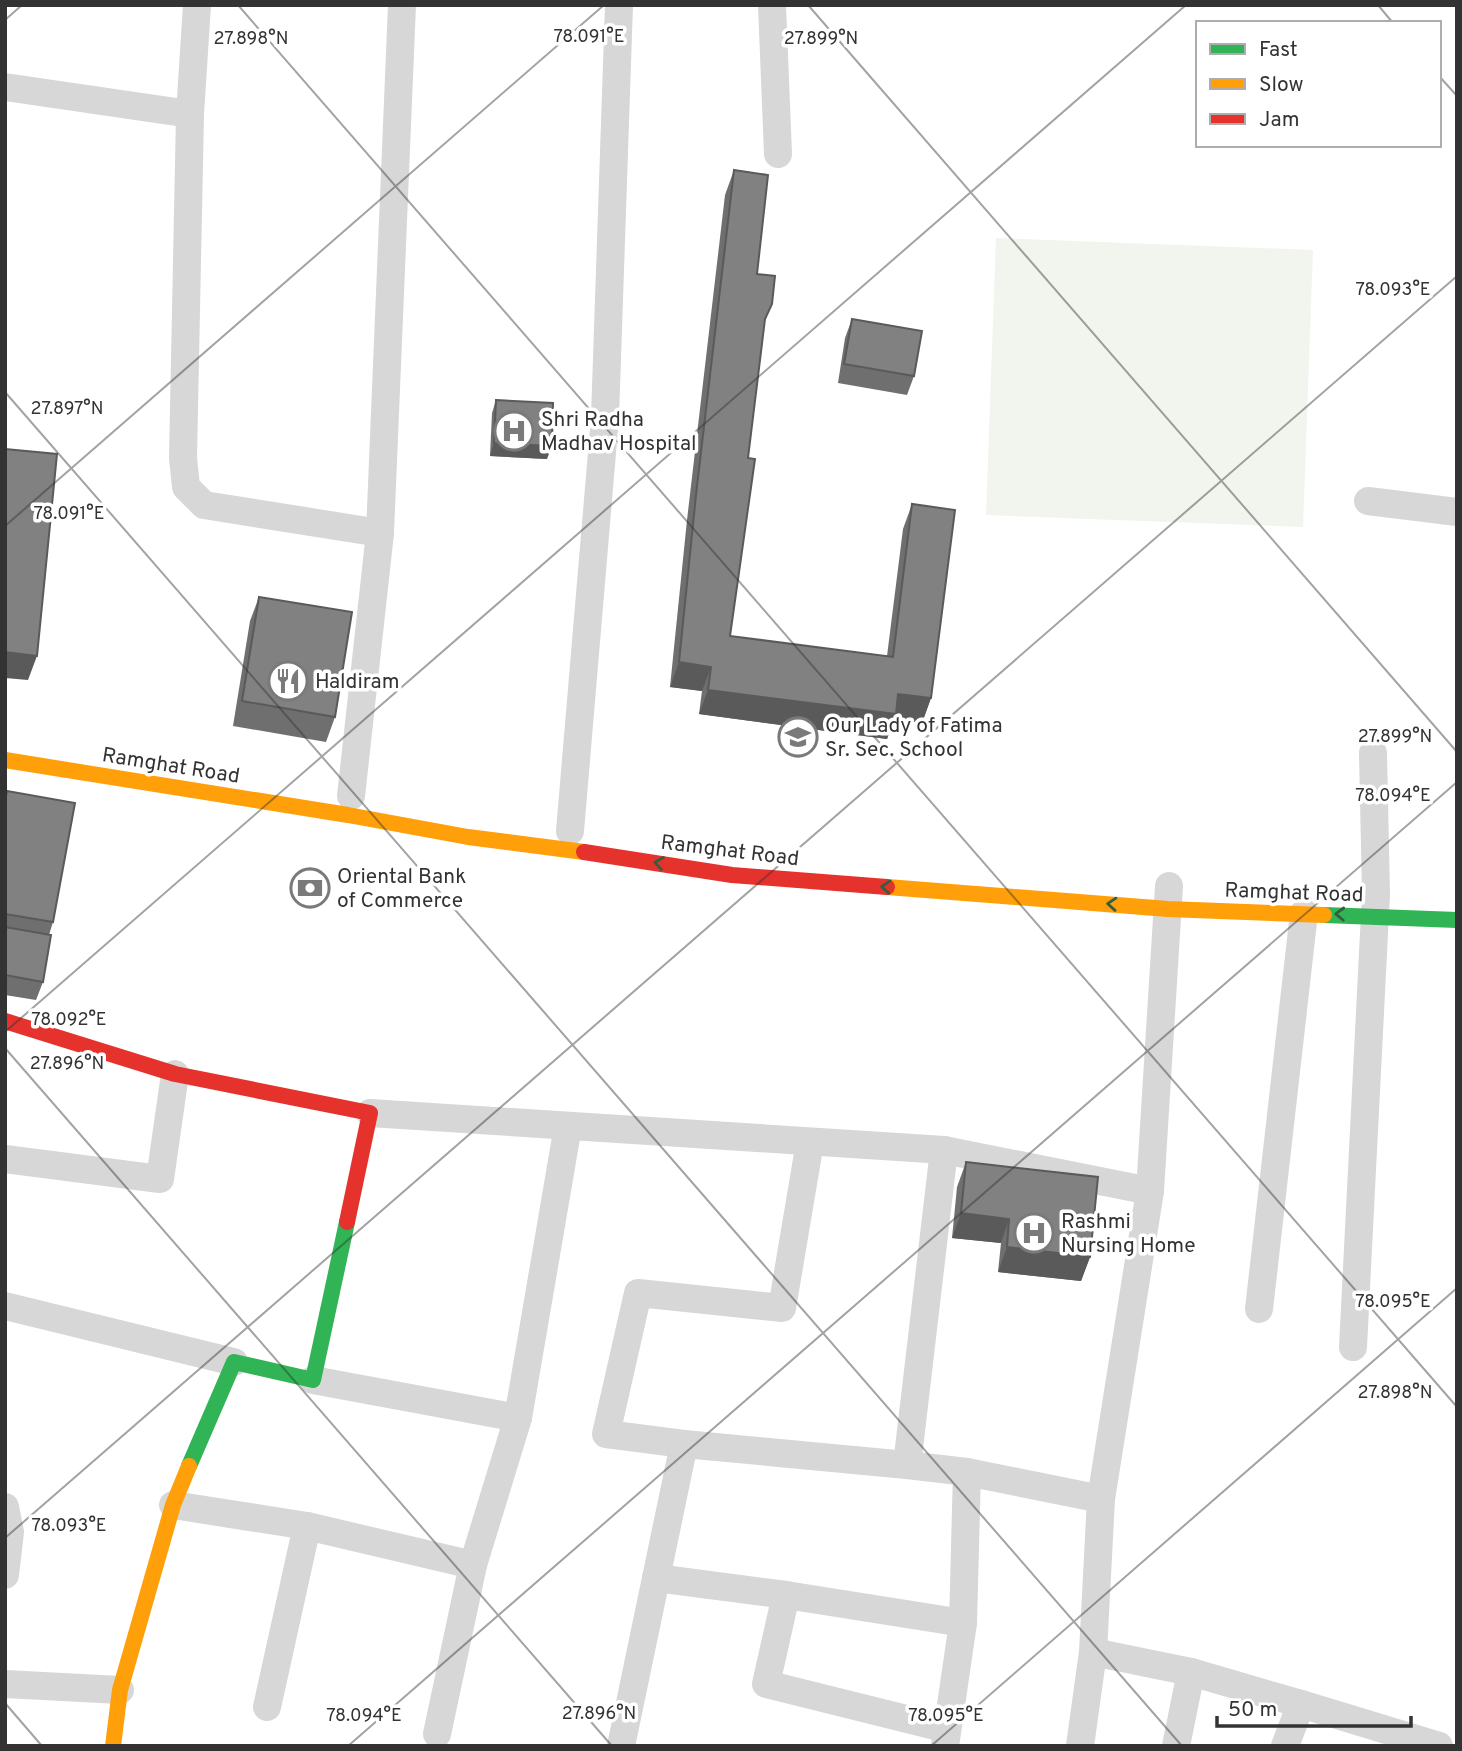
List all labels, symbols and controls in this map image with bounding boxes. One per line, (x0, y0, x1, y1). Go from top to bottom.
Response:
legend (1196, 21, 1441, 147)
text: 78.091°E (554, 26, 624, 49)
text: 27.898°N (214, 28, 288, 51)
text: 27.899°N (784, 28, 858, 51)
text: Fast (1259, 37, 1298, 64)
text: Slow (1259, 72, 1304, 99)
text: Jam (1259, 107, 1300, 134)
text: 78.093°E (1355, 279, 1431, 302)
text: 27.897°N (31, 398, 103, 421)
place label: Shri Radha Madhav Hospital (541, 407, 697, 458)
hospital icon: Shri Radha Madhav Hospital (493, 410, 535, 452)
text: 78.091°E (34, 503, 104, 526)
restaurant icon: Haldiram (267, 660, 309, 702)
place label: Haldiram (315, 669, 400, 696)
place label: Our Lady of Fatima Sr. Sec. School (825, 713, 1002, 764)
school or university icon: Our Lady of Fatima Sr. Sec. School (777, 716, 819, 758)
text: 27.899°N (1358, 726, 1432, 749)
street label: Ramghat Road (100, 742, 242, 791)
text: 78.094°E (1355, 785, 1431, 808)
street label: Ramghat Road (659, 830, 801, 873)
one-way arrow (654, 856, 665, 871)
place label: Oriental Bank of Commerce (337, 864, 466, 915)
bank icon: Oriental Bank of Commerce (289, 867, 331, 909)
street label: Ramghat Road (1224, 878, 1364, 909)
one-way arrow (880, 880, 891, 895)
one-way arrow (1107, 897, 1118, 912)
one-way arrow (1334, 907, 1345, 922)
text: 78.092°E (31, 1009, 107, 1032)
text: 27.896°N (30, 1053, 104, 1076)
place label: Rashmi Nursing Home (1061, 1209, 1196, 1260)
hospital icon: Rashmi Nursing Home (1013, 1212, 1055, 1254)
text: 78.095°E (1355, 1291, 1431, 1314)
text: 27.898°N (1358, 1382, 1432, 1405)
text: 78.093°E (31, 1515, 107, 1538)
scale bar (1217, 1684, 1411, 1728)
text: 50 m (1228, 1697, 1277, 1724)
text: 27.896°N (562, 1703, 636, 1726)
text: 78.094°E (326, 1705, 402, 1728)
text: 78.095°E (908, 1705, 984, 1728)

